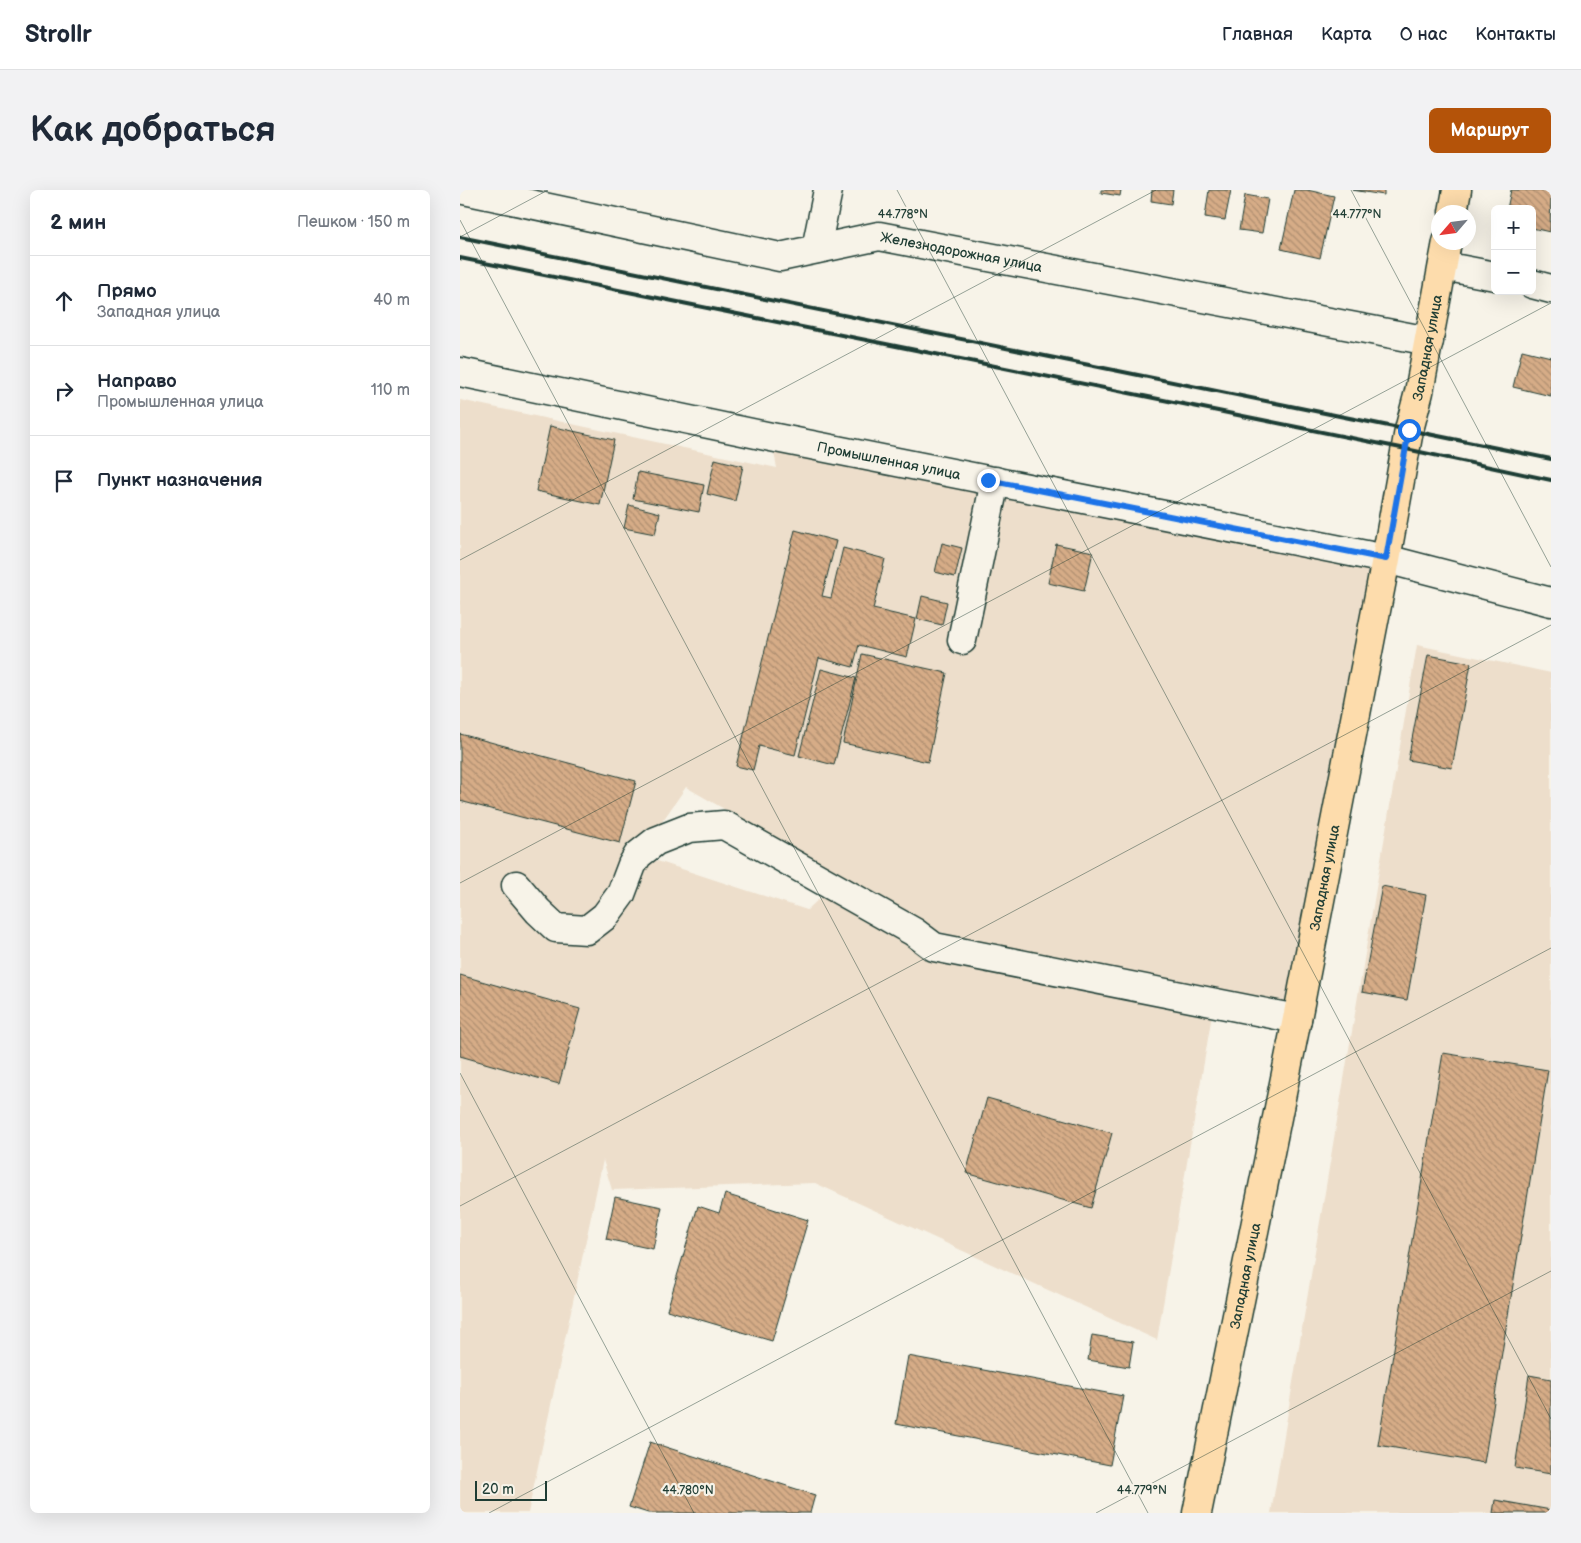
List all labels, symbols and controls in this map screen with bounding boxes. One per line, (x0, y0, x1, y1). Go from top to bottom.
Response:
text: Strollr (25, 20, 92, 49)
text: Главная (1222, 24, 1293, 45)
text: Карта (1321, 24, 1372, 45)
text: О нас (1400, 24, 1447, 45)
text: Контакты (1475, 24, 1556, 45)
button: Маршрут (1429, 108, 1551, 153)
text: Как добраться (30, 109, 276, 152)
north arrow (1431, 205, 1476, 250)
map controls (1491, 205, 1536, 295)
button: + (1491, 205, 1536, 250)
text: 44.778°N (878, 207, 928, 222)
text: 44.777°N (1332, 207, 1382, 222)
text: 2 мин (50, 210, 106, 235)
text: Пешком · 150 m (297, 213, 410, 232)
street label: Железнодорожная улица (879, 228, 1044, 276)
button: − (1491, 250, 1536, 295)
text: Прямо (97, 280, 157, 303)
icon: ahead (50, 287, 78, 315)
text: 40 m (373, 291, 410, 310)
street label: Западная улица (1409, 292, 1446, 403)
text: Западная улица (97, 303, 220, 322)
text: Направо (97, 370, 177, 393)
icon: right (50, 377, 78, 405)
text: 110 m (371, 381, 410, 400)
text: Промышленная улица (97, 393, 264, 412)
route start (1398, 419, 1421, 442)
street label: Промышленная улица (816, 438, 963, 484)
icon: arrive (50, 467, 78, 495)
text: Пункт назначения (97, 469, 262, 492)
route end (977, 469, 1000, 492)
street label: Западная улица (1306, 822, 1344, 932)
street label: Западная улица (1226, 1221, 1265, 1331)
scale bar (475, 1478, 548, 1501)
text: 20 m (482, 1481, 514, 1498)
text: 44.780°N (662, 1483, 714, 1498)
text: 44.779°N (1117, 1483, 1167, 1498)

